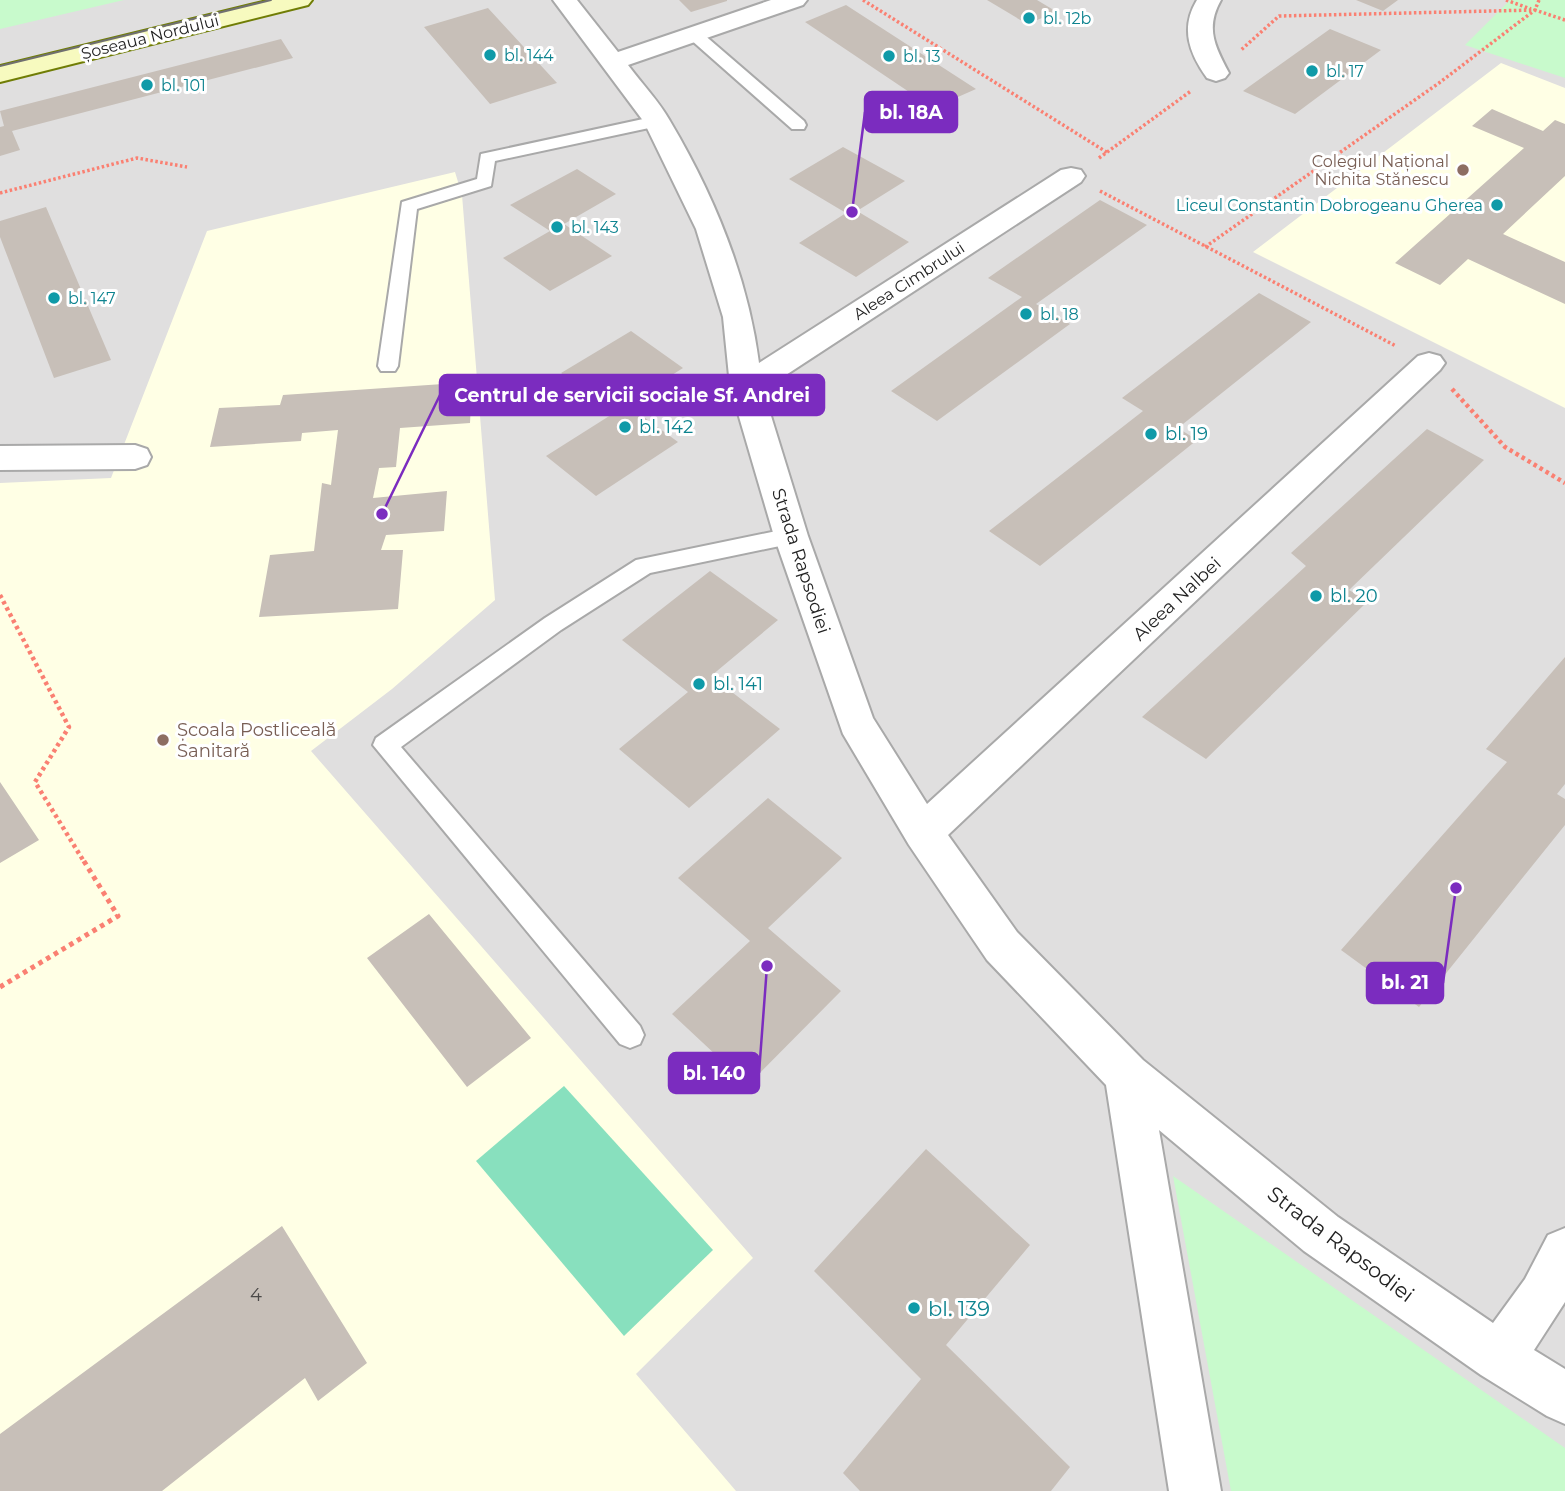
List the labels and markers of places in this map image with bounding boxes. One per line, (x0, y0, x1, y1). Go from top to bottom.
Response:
place label: bl. 12b (1043, 9, 1092, 28)
marker: bl. 12b (1021, 10, 1037, 26)
place label: bl. 144 (504, 46, 554, 65)
marker: bl. 144 (482, 47, 498, 63)
place label: bl. 13 (903, 47, 941, 66)
marker: bl. 13 (881, 48, 897, 64)
place label: bl. 17 (1326, 62, 1364, 81)
marker: bl. 17 (1304, 63, 1320, 79)
place label: bl. 101 (161, 76, 206, 95)
marker: bl. 101 (139, 77, 155, 93)
callout: bl. 18A (865, 92, 957, 132)
place label: Colegiul Național Nichita Stănescu (1312, 152, 1449, 189)
marker: Colegiul Național Nichita Stănescu (1455, 162, 1471, 178)
place label: Liceul Constantin Dobrogeanu Gherea (1176, 196, 1483, 215)
marker: Liceul Constantin Dobrogeanu Gherea (1489, 197, 1505, 213)
place label: bl. 143 (571, 218, 619, 237)
marker: bl. 143 (549, 219, 565, 235)
place label: bl. 147 (68, 289, 116, 308)
marker: bl. 147 (46, 290, 62, 306)
place label: bl. 18 (1040, 305, 1079, 324)
marker: bl. 18 (1018, 306, 1034, 322)
callout: Centrul de servicii sociale Sf. Andrei (440, 375, 824, 415)
place label: bl. 142 (639, 416, 693, 438)
marker: bl. 142 (617, 419, 633, 435)
place label: bl. 19 (1165, 423, 1208, 445)
marker: bl. 19 (1143, 426, 1159, 442)
place label: bl. 20 (1330, 585, 1378, 607)
marker: bl. 20 (1308, 588, 1324, 604)
place label: bl. 141 (713, 673, 763, 695)
marker: bl. 141 (691, 676, 707, 692)
place label: Școala Postliceală Sanitară (177, 719, 336, 762)
marker: Școala Postliceală Sanitară (155, 732, 171, 748)
callout: bl. 21 (1367, 963, 1443, 1003)
callout: bl. 140 (669, 1053, 759, 1093)
place label: bl. 139 (928, 1296, 990, 1321)
marker: bl. 139 (906, 1300, 922, 1316)

